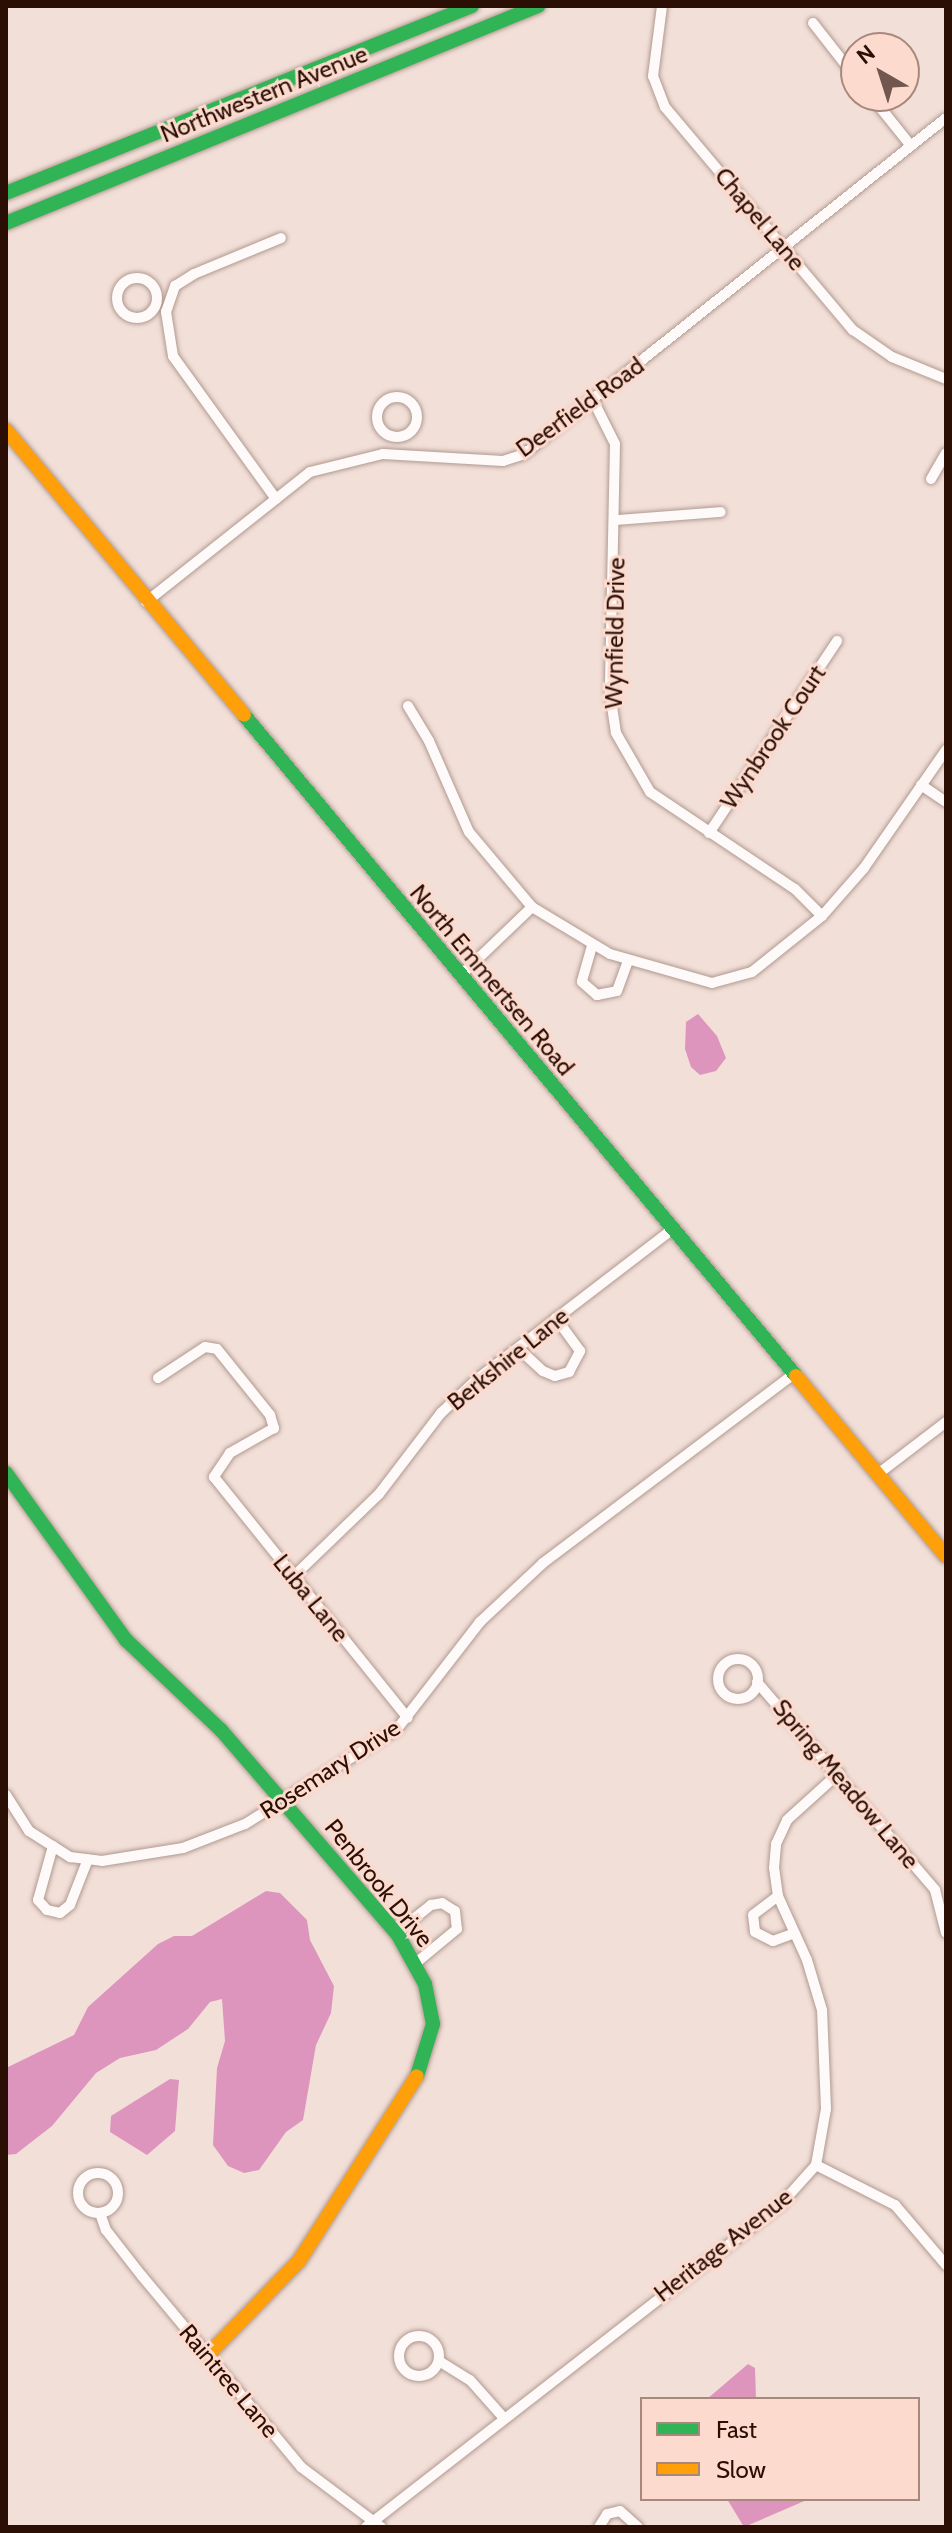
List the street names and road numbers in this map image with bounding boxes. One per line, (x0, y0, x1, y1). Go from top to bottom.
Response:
street label: Northwestern Avenue (156, 39, 372, 149)
street label: Chapel Lane (709, 162, 811, 276)
street label: Deerfield Road (510, 351, 650, 463)
street label: Wynfield Drive (599, 557, 631, 709)
street label: Wynbrook Court (714, 660, 832, 814)
street label: North Emmertsen Road (404, 879, 580, 1081)
street label: Berkshire Lane (442, 1301, 574, 1417)
street label: Luba Lane (267, 1549, 355, 1647)
street label: Spring Meadow Lane (767, 1693, 925, 1875)
street label: Rosemary Drive (255, 1713, 405, 1825)
street label: Penbrook Drive (319, 1813, 439, 1953)
street label: Heritage Avenue (648, 2182, 798, 2308)
street label: Raintree Lane (173, 2319, 285, 2443)

